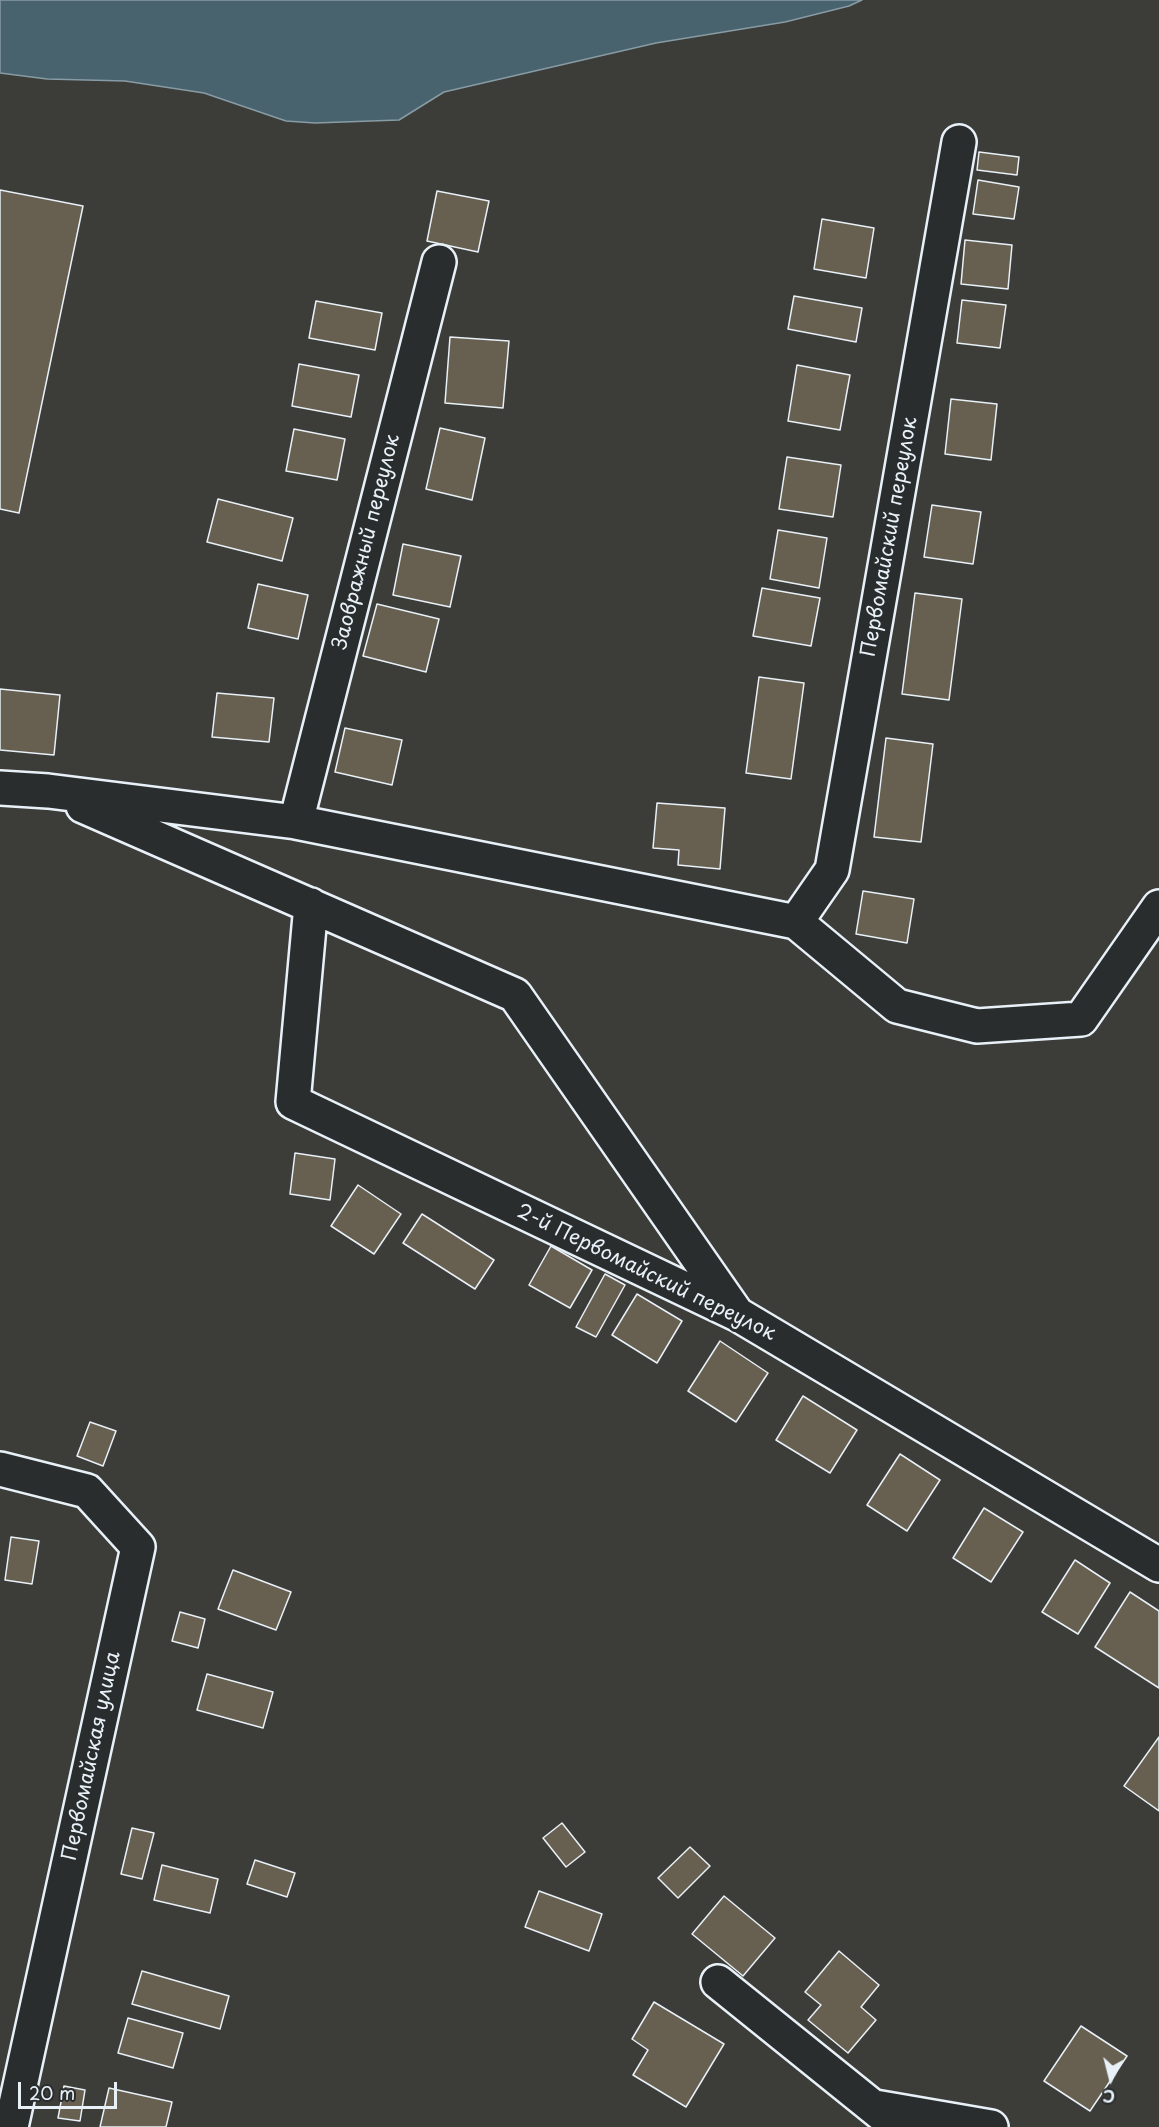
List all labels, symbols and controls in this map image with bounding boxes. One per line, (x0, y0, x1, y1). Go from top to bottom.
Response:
street label: Первомайский переулок (857, 415, 923, 659)
street label: Заовражный переулок (329, 432, 405, 652)
street label: 2-й Первомайский переулок (513, 1200, 779, 1346)
street label: Первомайская улица (58, 1649, 126, 1863)
north arrow (1081, 2049, 1141, 2109)
scale bar (21, 2070, 120, 2108)
text: 20 m (29, 2079, 75, 2106)
text: С (1101, 2084, 1116, 2110)

